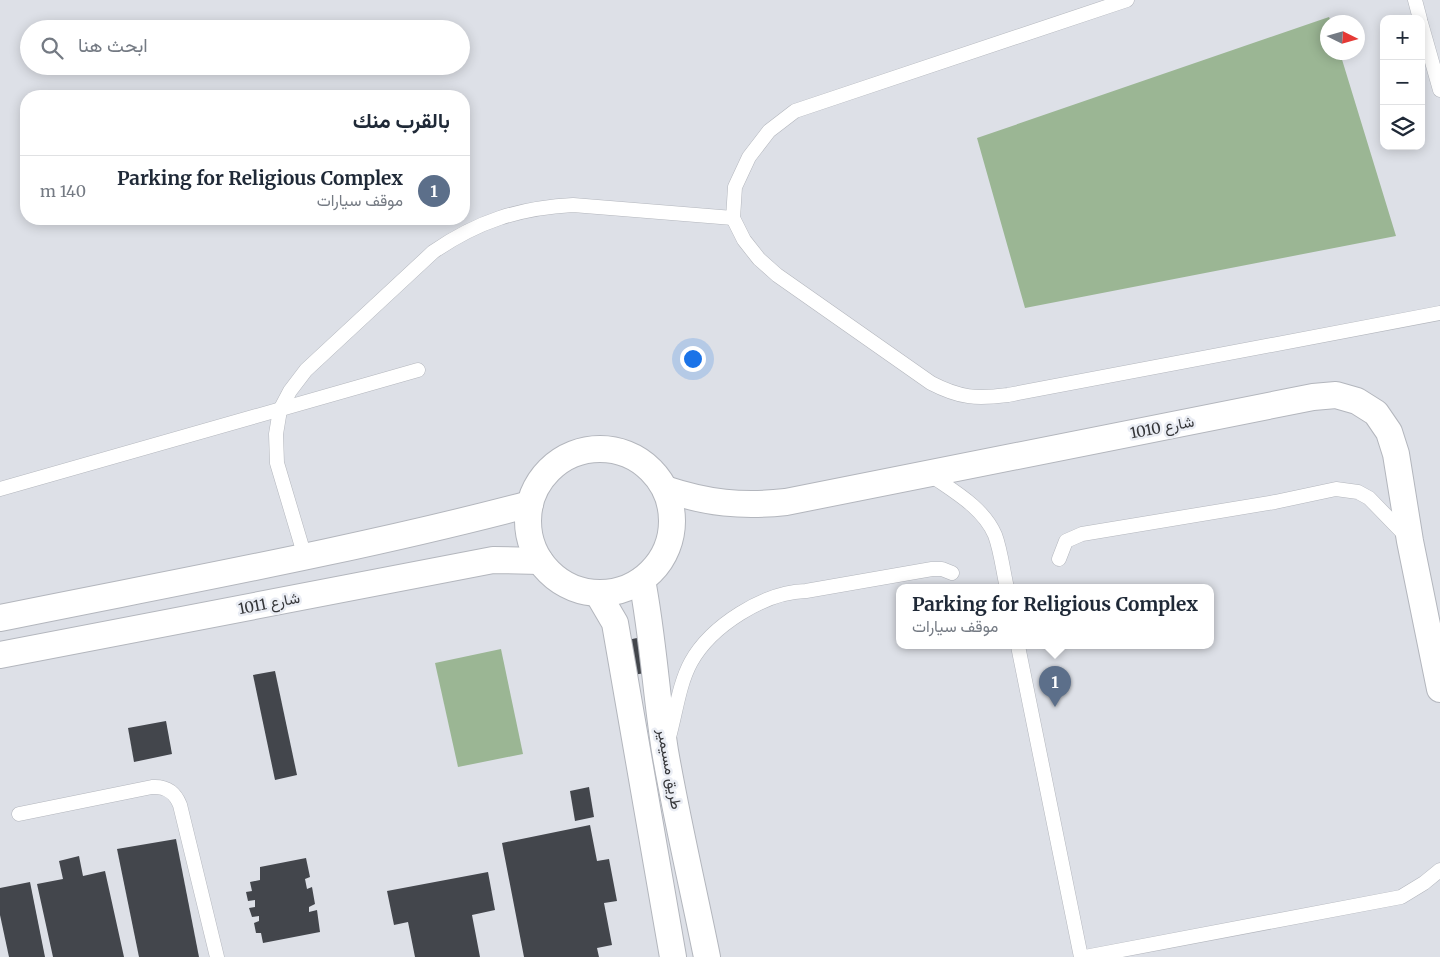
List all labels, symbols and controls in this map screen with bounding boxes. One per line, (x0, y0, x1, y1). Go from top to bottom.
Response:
north arrow (1320, 15, 1365, 60)
map controls (1380, 15, 1425, 150)
button: + (1380, 15, 1425, 60)
search box (20, 20, 470, 75)
text: ابحث هنا (78, 33, 148, 57)
icon: search (38, 34, 66, 62)
button: − (1380, 60, 1425, 105)
button: layers (1380, 105, 1425, 150)
text: بالقرب منك (353, 107, 450, 134)
text: Parking for Religious Complex (117, 166, 403, 190)
text: 140 m (40, 181, 86, 201)
text: 1 (430, 181, 438, 201)
text: موقف سيارات (317, 190, 403, 210)
your location (680, 346, 706, 372)
street label: شارع 1010 (1128, 411, 1196, 444)
popup (896, 584, 1214, 649)
street label: شارع 1011 (237, 588, 302, 620)
text: Parking for Religious Complex (912, 592, 1198, 616)
text: موقف سيارات (912, 616, 998, 636)
pin: 1 (1039, 666, 1071, 707)
street label: طريق مسيمير (652, 726, 686, 811)

